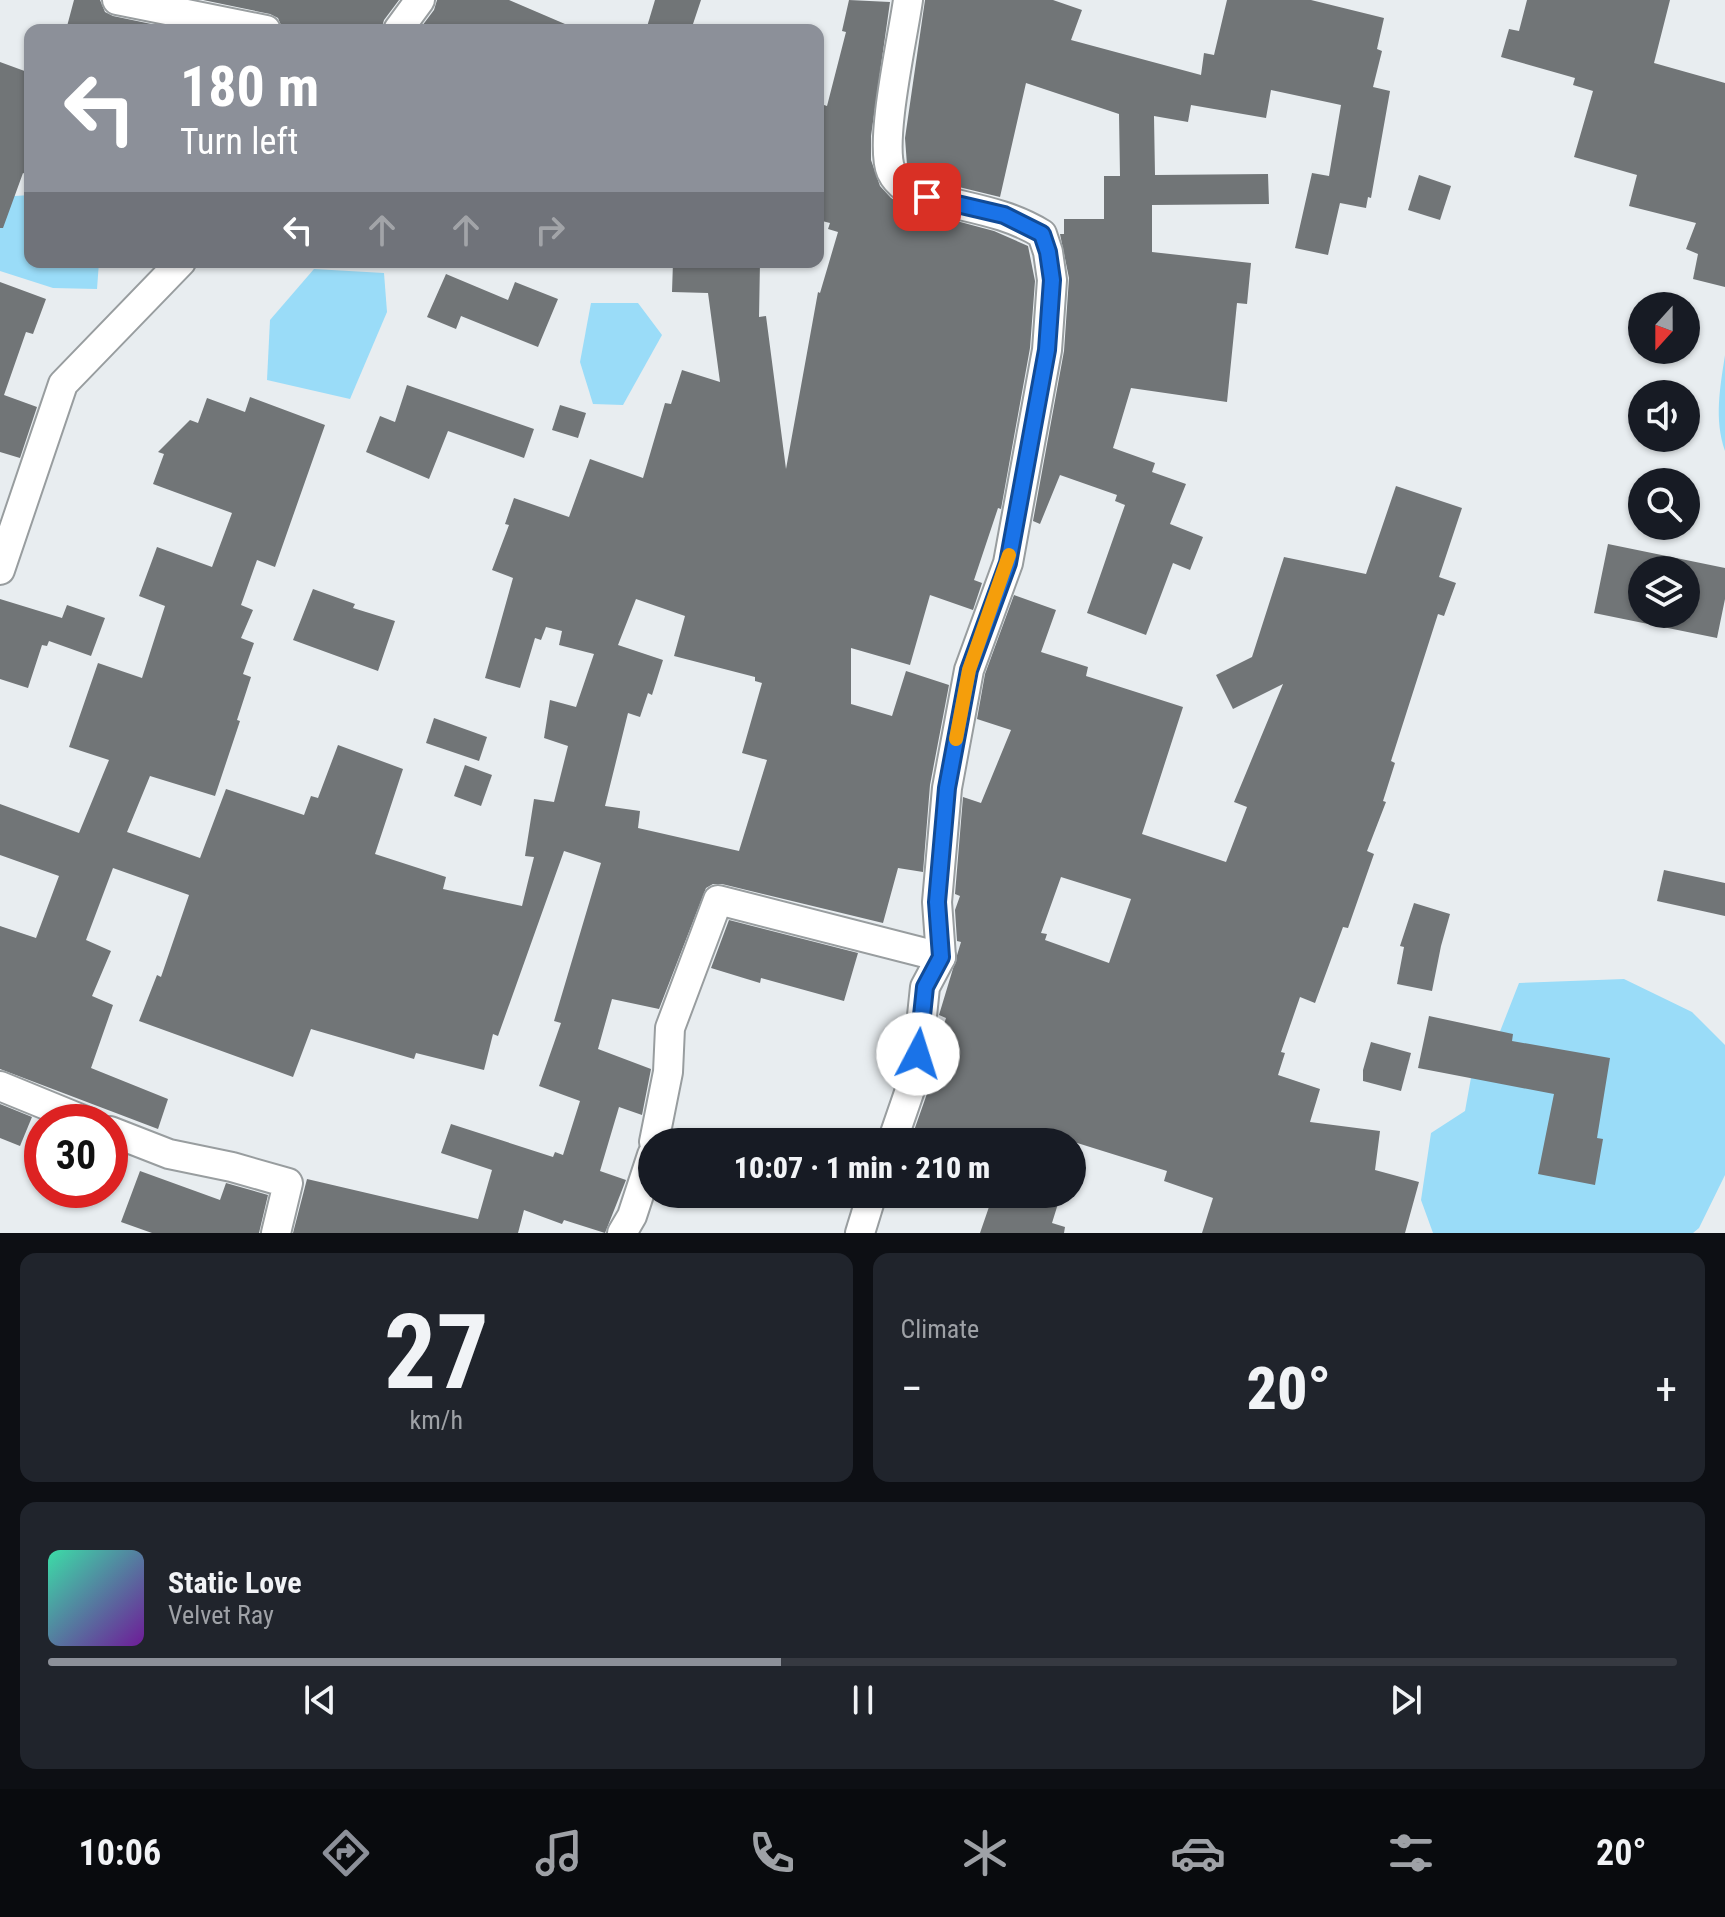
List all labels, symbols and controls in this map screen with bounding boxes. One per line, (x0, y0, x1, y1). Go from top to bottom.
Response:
text: 180 m (180, 54, 319, 120)
icon: left (48, 56, 152, 160)
text: Turn left (180, 121, 298, 163)
pin (893, 163, 961, 231)
icon: arrive (905, 175, 949, 219)
icon: left (276, 208, 320, 252)
icon: ahead (360, 208, 404, 252)
icon: ahead (444, 208, 488, 252)
icon: right (528, 208, 572, 252)
north arrow (1628, 292, 1700, 364)
map controls (1628, 292, 1700, 628)
button: sound (1628, 380, 1700, 452)
button: search (1628, 468, 1700, 540)
button: layers (1628, 556, 1700, 628)
position arrow (876, 1012, 960, 1096)
speed limit sign: 30 (24, 1104, 128, 1208)
text: 10:07 · 1 min · 210 m (734, 1150, 990, 1185)
text: 27 (384, 1292, 489, 1413)
text: Climate (901, 1314, 979, 1344)
text: 20° (1247, 1353, 1331, 1424)
text: − (901, 1363, 923, 1415)
text: + (1655, 1363, 1677, 1415)
text: km/h (410, 1405, 463, 1435)
text: Static Love (168, 1565, 302, 1600)
text: Velvet Ray (168, 1600, 274, 1630)
icon: previous (298, 1678, 342, 1722)
icon: pause (841, 1678, 885, 1722)
icon: next (1384, 1678, 1428, 1722)
icon: directions (318, 1825, 374, 1881)
icon: music (531, 1825, 587, 1881)
icon: phone (744, 1825, 800, 1881)
icon: climate (957, 1825, 1013, 1881)
icon: car (1170, 1825, 1226, 1881)
icon: filters (1383, 1825, 1439, 1881)
text: 10:06 (78, 1832, 161, 1874)
text: 20° (1596, 1832, 1646, 1874)

